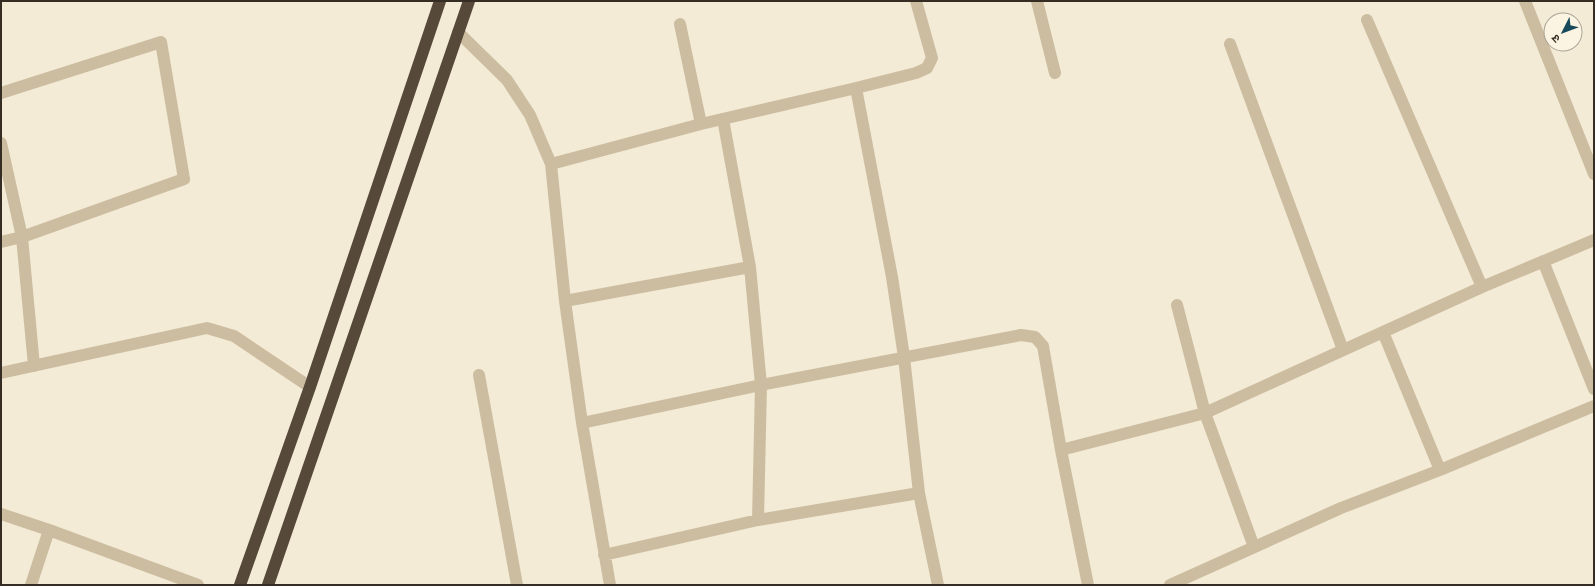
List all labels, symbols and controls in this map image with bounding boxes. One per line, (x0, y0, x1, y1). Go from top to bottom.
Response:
north arrow (1543, 12, 1583, 52)
text: उ (1549, 32, 1562, 45)

